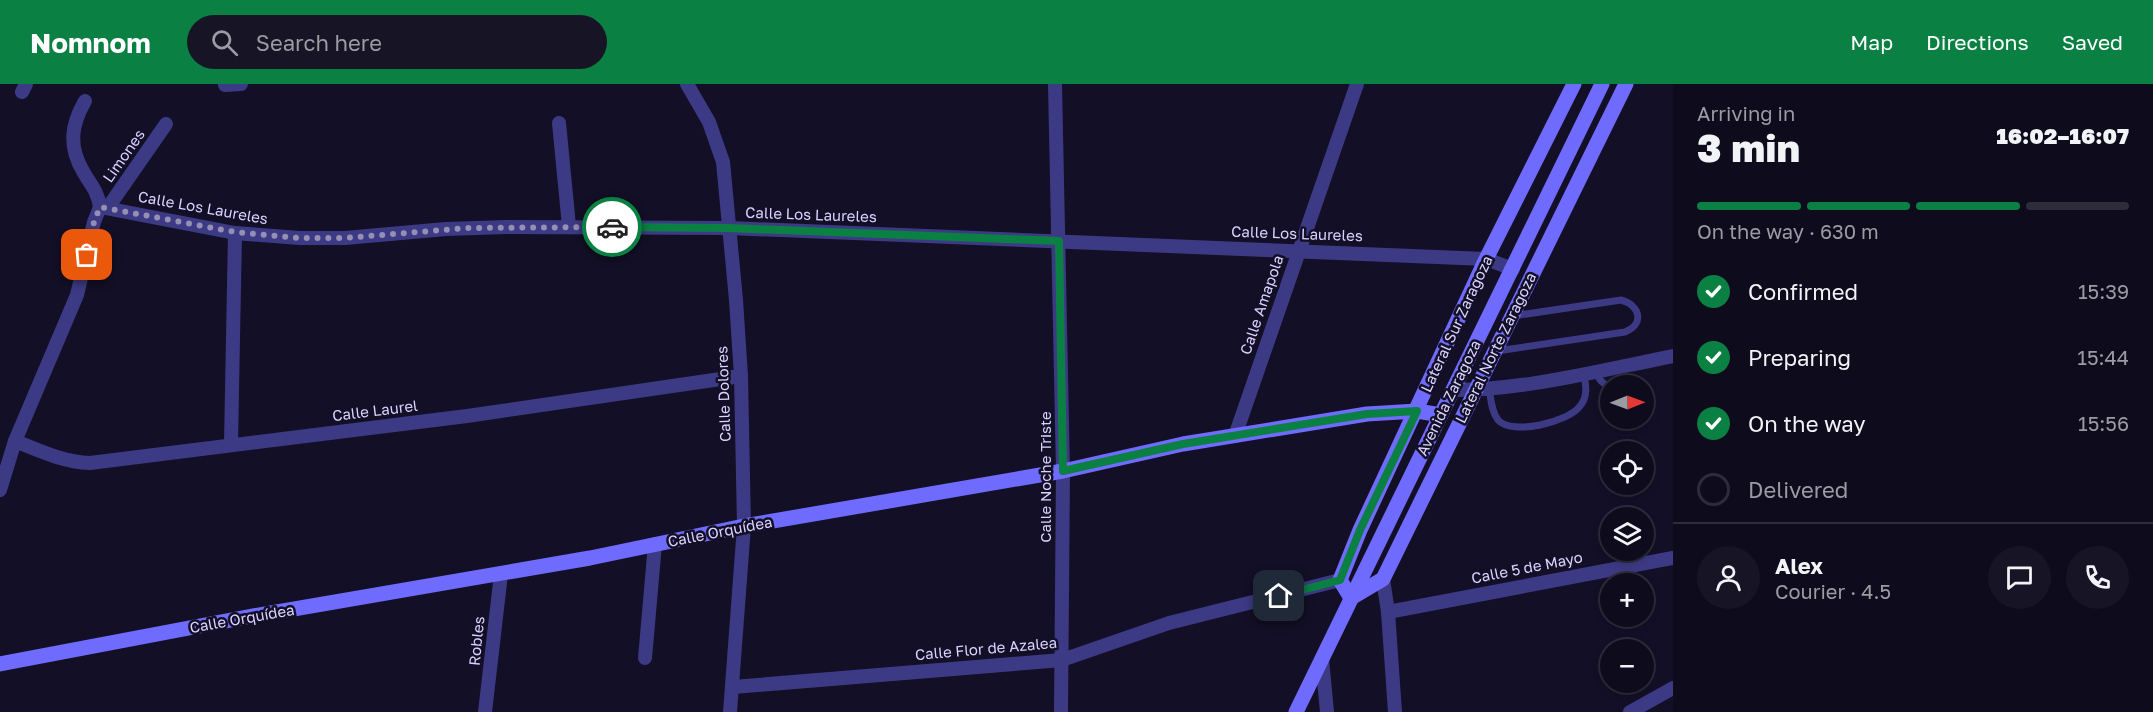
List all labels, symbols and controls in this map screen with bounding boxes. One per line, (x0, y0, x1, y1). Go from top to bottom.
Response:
search box (187, 15, 607, 69)
text: Nomnom (30, 26, 151, 59)
icon: search (208, 26, 241, 59)
text: Search here (256, 29, 382, 56)
text: Map (1850, 29, 1893, 55)
text: Directions (1926, 29, 2029, 55)
text: Saved (2062, 29, 2123, 55)
text: Arriving in (1697, 101, 1795, 125)
text: 16:02–16:07 (1996, 122, 2129, 149)
text: 3 min (1697, 124, 1800, 171)
street label: Limones (98, 125, 148, 185)
street label: Calle Los Laureles (137, 187, 270, 227)
courier (582, 197, 642, 257)
street label: Calle Los Laureles (745, 203, 877, 225)
icon: car (596, 211, 629, 244)
text: On the way · 630 m (1697, 219, 1879, 243)
street label: Calle Los Laureles (1231, 222, 1363, 244)
pin (61, 229, 112, 280)
icon: bag (70, 238, 103, 271)
street label: Lateral Sur Zaragoza (1417, 252, 1496, 395)
street label: Calle Amapola (1236, 253, 1286, 357)
street label: Lateral Norte Zaragoza (1451, 269, 1539, 426)
icon: check (1697, 275, 1730, 308)
text: Confirmed (1748, 278, 1858, 305)
text: 15:39 (2078, 279, 2129, 303)
street label: Avenida Zaragoza (1412, 337, 1484, 458)
icon: check (1697, 341, 1730, 374)
text: Preparing (1748, 344, 1851, 371)
text: 15:44 (2077, 345, 2129, 369)
street label: Calle Dolores (712, 346, 734, 442)
north arrow (1600, 375, 1654, 429)
map controls (1600, 375, 1654, 693)
street label: Calle Laurel (331, 396, 419, 424)
icon: check (1697, 407, 1730, 440)
text: On the way (1748, 410, 1866, 437)
street label: Calle Noche Triste (1036, 411, 1054, 543)
text: 15:56 (2078, 411, 2129, 435)
button: locate (1600, 441, 1654, 495)
text: Delivered (1748, 476, 1848, 503)
button: layers (1600, 507, 1654, 561)
street label: Calle Orquídea (666, 512, 774, 550)
button: person (1697, 546, 1760, 609)
button: chat (1988, 546, 2051, 609)
button: phone (2066, 546, 2129, 609)
street label: Calle 5 de Mayo (1470, 547, 1584, 587)
text: Alex (1775, 552, 1823, 579)
pin (1253, 570, 1304, 621)
button: + (1600, 573, 1654, 627)
icon: home (1262, 579, 1295, 612)
text: Courier · 4.5 (1775, 579, 1891, 603)
street label: Calle Orquídea (188, 600, 296, 636)
street label: Robles (464, 615, 488, 666)
street label: Calle Flor de Azalea (914, 633, 1058, 663)
button: − (1600, 639, 1654, 693)

